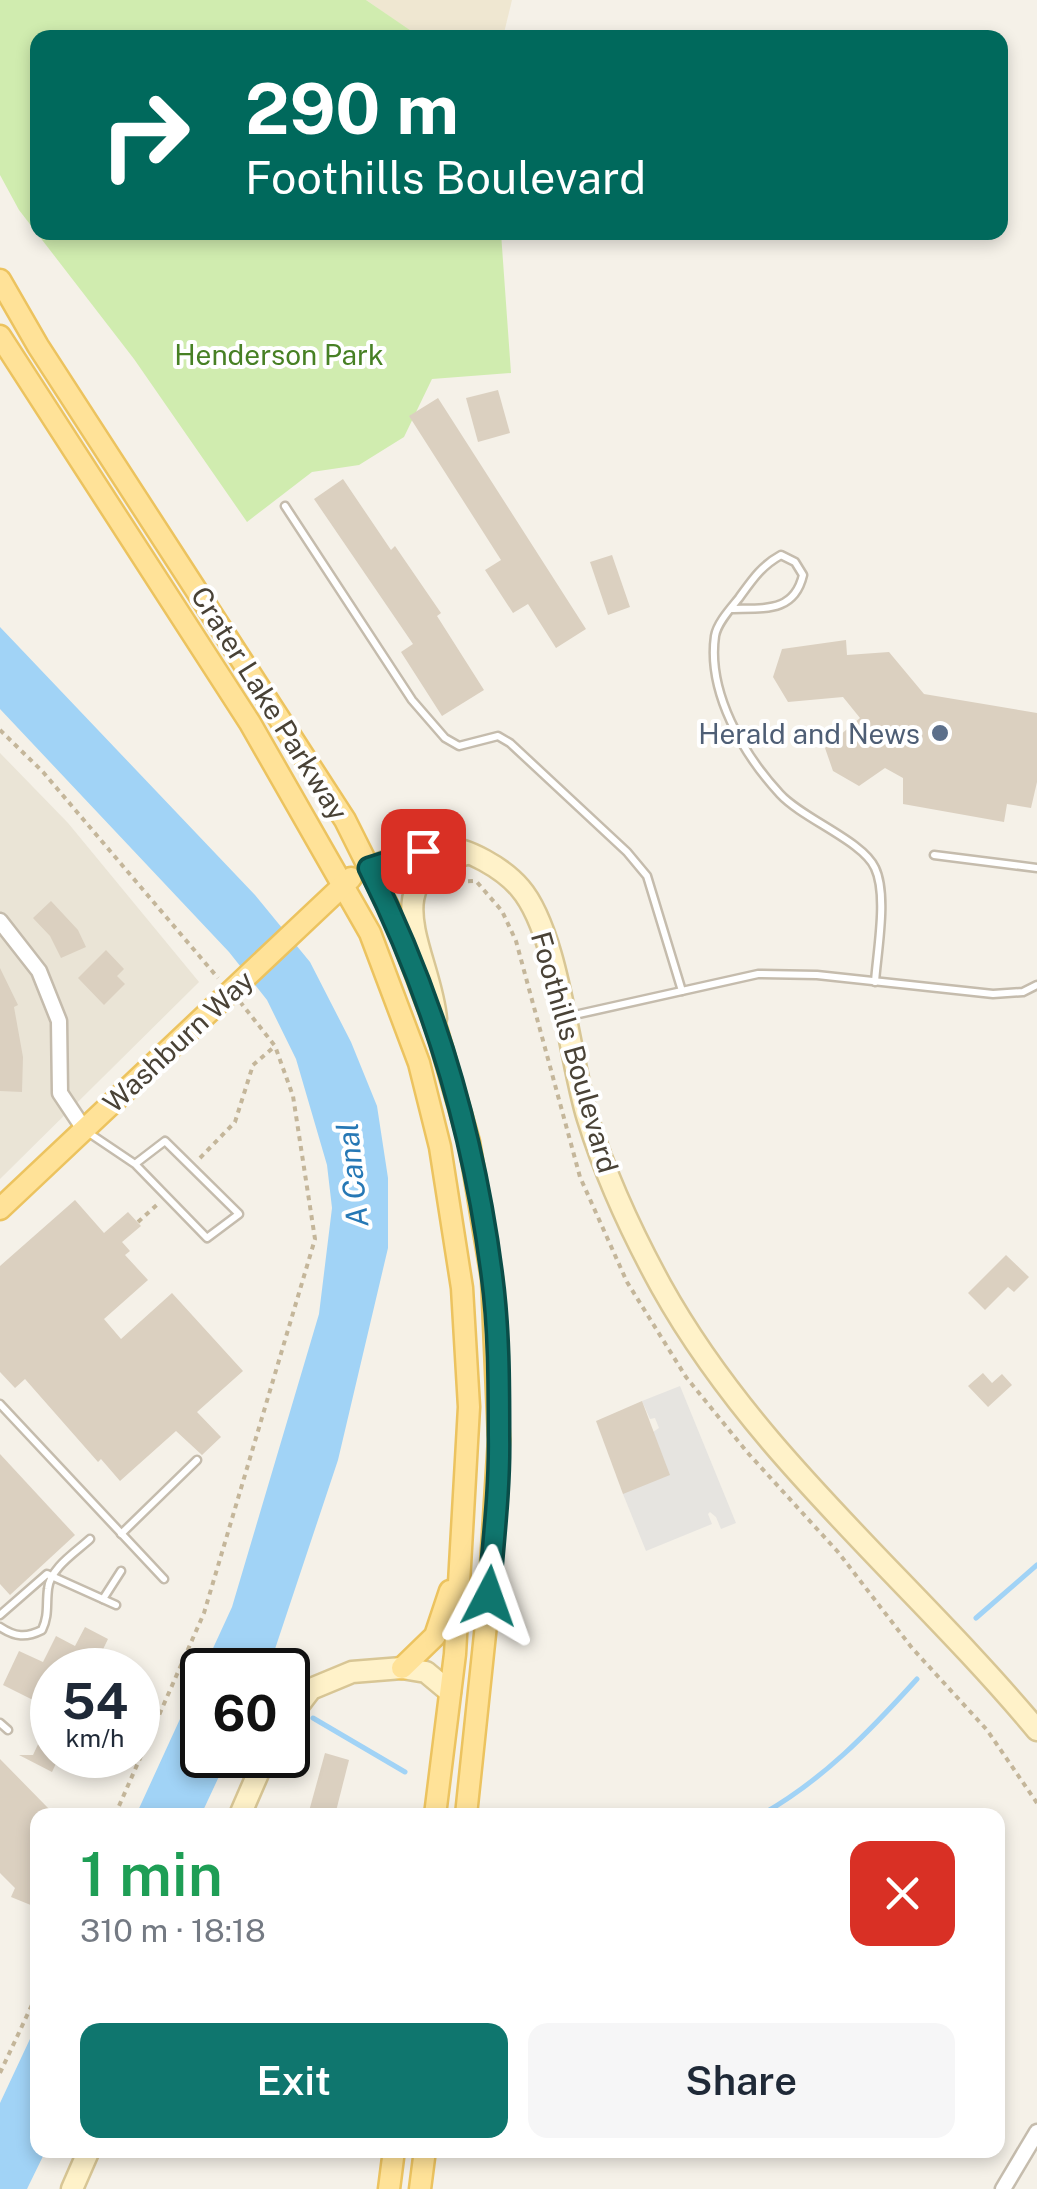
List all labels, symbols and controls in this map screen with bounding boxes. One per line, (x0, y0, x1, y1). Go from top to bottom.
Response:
text: 290 m (245, 67, 459, 150)
icon: right (80, 70, 210, 200)
text: Foothills Boulevard (245, 151, 646, 204)
park label: Henderson Park (174, 338, 384, 371)
street label: Crater Lake Parkway (185, 580, 355, 826)
place label: Herald and News (698, 717, 920, 750)
marker: Herald and News (929, 722, 951, 744)
pin (381, 809, 466, 894)
icon: arrive (396, 824, 451, 879)
street label: Foothills Boulevard (525, 928, 625, 1176)
street label: Washburn Way (96, 963, 260, 1119)
water label: A Canal (329, 1121, 375, 1229)
position arrow (437, 1544, 541, 1648)
speed limit sign: 60 (180, 1648, 310, 1778)
text: 54 (62, 1671, 128, 1730)
text: km/h (66, 1723, 124, 1753)
text: 1 min (80, 1839, 223, 1910)
button: close (850, 1841, 955, 1946)
text: 310 m · 18:18 (80, 1912, 266, 1949)
button: Exit (80, 2023, 508, 2138)
button: Share (528, 2023, 955, 2138)

